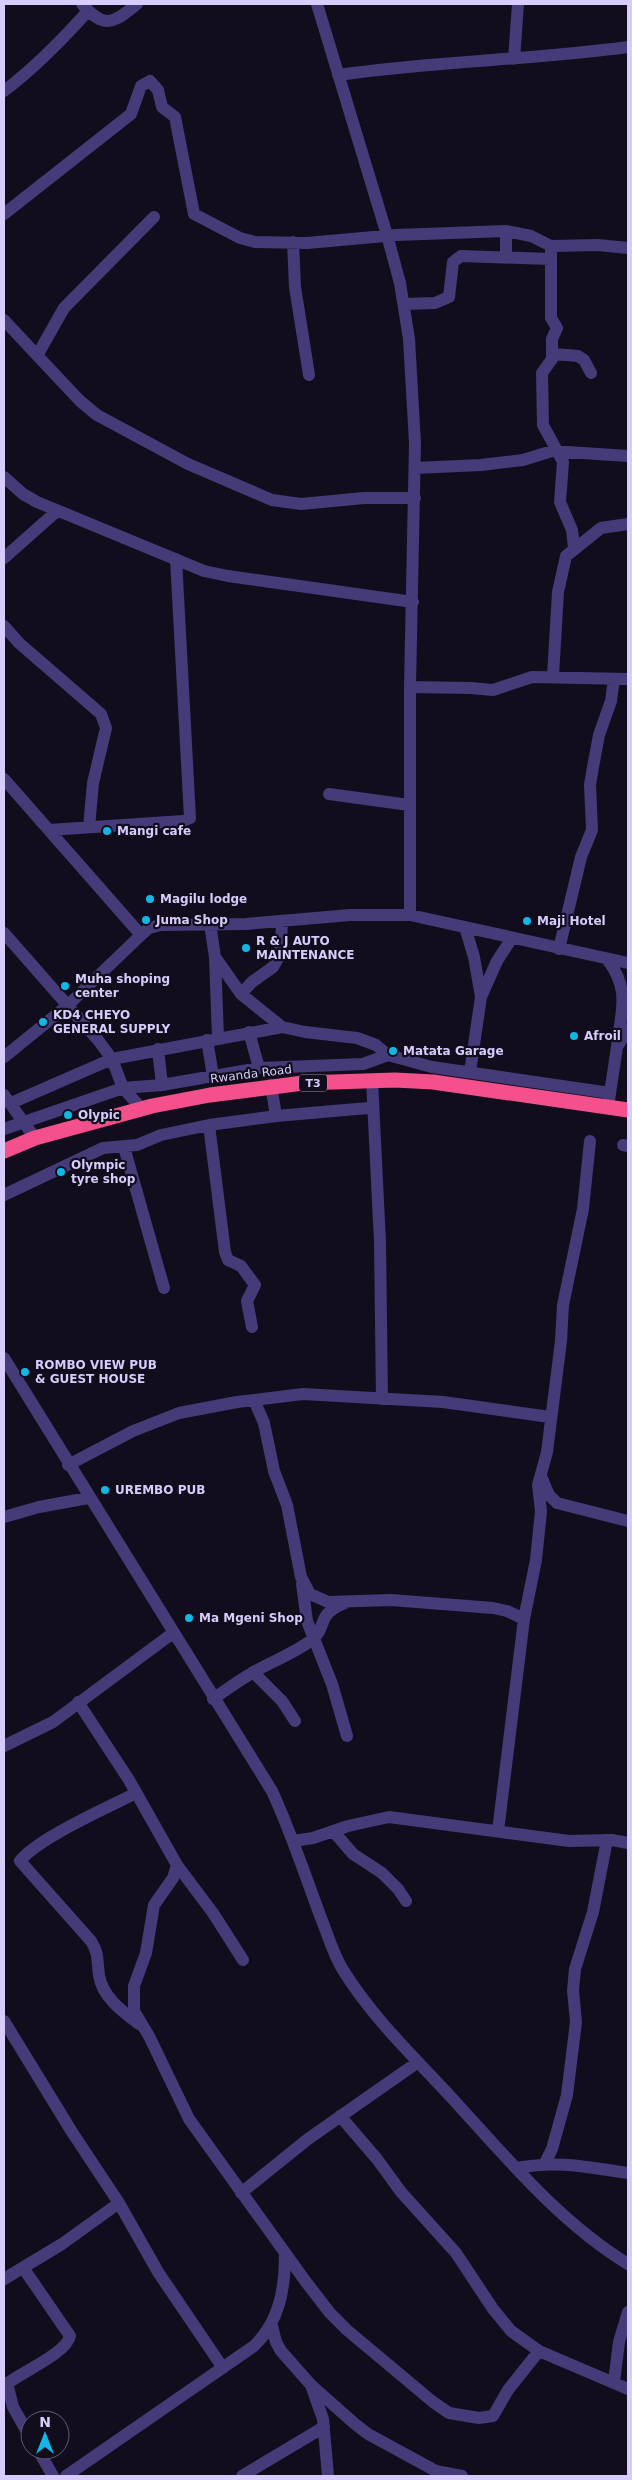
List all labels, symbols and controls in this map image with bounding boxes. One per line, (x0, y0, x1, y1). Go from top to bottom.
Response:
place label: Mangi cafe (117, 824, 191, 838)
marker: Mangi cafe (101, 825, 113, 837)
place label: Magilu lodge (160, 892, 247, 906)
marker: Magilu lodge (144, 893, 156, 905)
place label: Juma Shop (155, 913, 228, 927)
marker: Juma Shop (140, 914, 152, 926)
place label: Maji Hotel (537, 914, 606, 928)
marker: Maji Hotel (521, 915, 533, 927)
place label: R & J AUTO MAINTENANCE (256, 934, 355, 962)
marker: R & J AUTO MAINTENANCE (240, 942, 252, 954)
place label: Muha shoping center (75, 972, 170, 1000)
marker: Muha shoping center (59, 980, 71, 992)
place label: KD4 CHEYO GENERAL SUPPLY (53, 1008, 170, 1036)
marker: KD4 CHEYO GENERAL SUPPLY (37, 1016, 49, 1028)
place label: Afroil (584, 1029, 621, 1043)
marker: Afroil (568, 1030, 580, 1042)
place label: Matata Garage (403, 1044, 504, 1058)
marker: Matata Garage (387, 1045, 399, 1057)
street label: Rwanda Road (209, 1062, 293, 1086)
road number: T3 (299, 1074, 327, 1092)
place label: Olypic (78, 1108, 120, 1122)
marker: Olypic (62, 1109, 74, 1121)
place label: Olympic tyre shop (71, 1158, 136, 1186)
marker: Olympic tyre shop (55, 1166, 67, 1178)
place label: ROMBO VIEW PUB & GUEST HOUSE (35, 1358, 157, 1386)
marker: ROMBO VIEW PUB & GUEST HOUSE (19, 1366, 31, 1378)
place label: UREMBO PUB (115, 1483, 205, 1497)
marker: UREMBO PUB (99, 1484, 111, 1496)
place label: Ma Mgeni Shop (199, 1611, 303, 1625)
marker: Ma Mgeni Shop (183, 1612, 195, 1624)
north arrow (20, 2410, 70, 2460)
text: N (39, 2414, 51, 2430)

